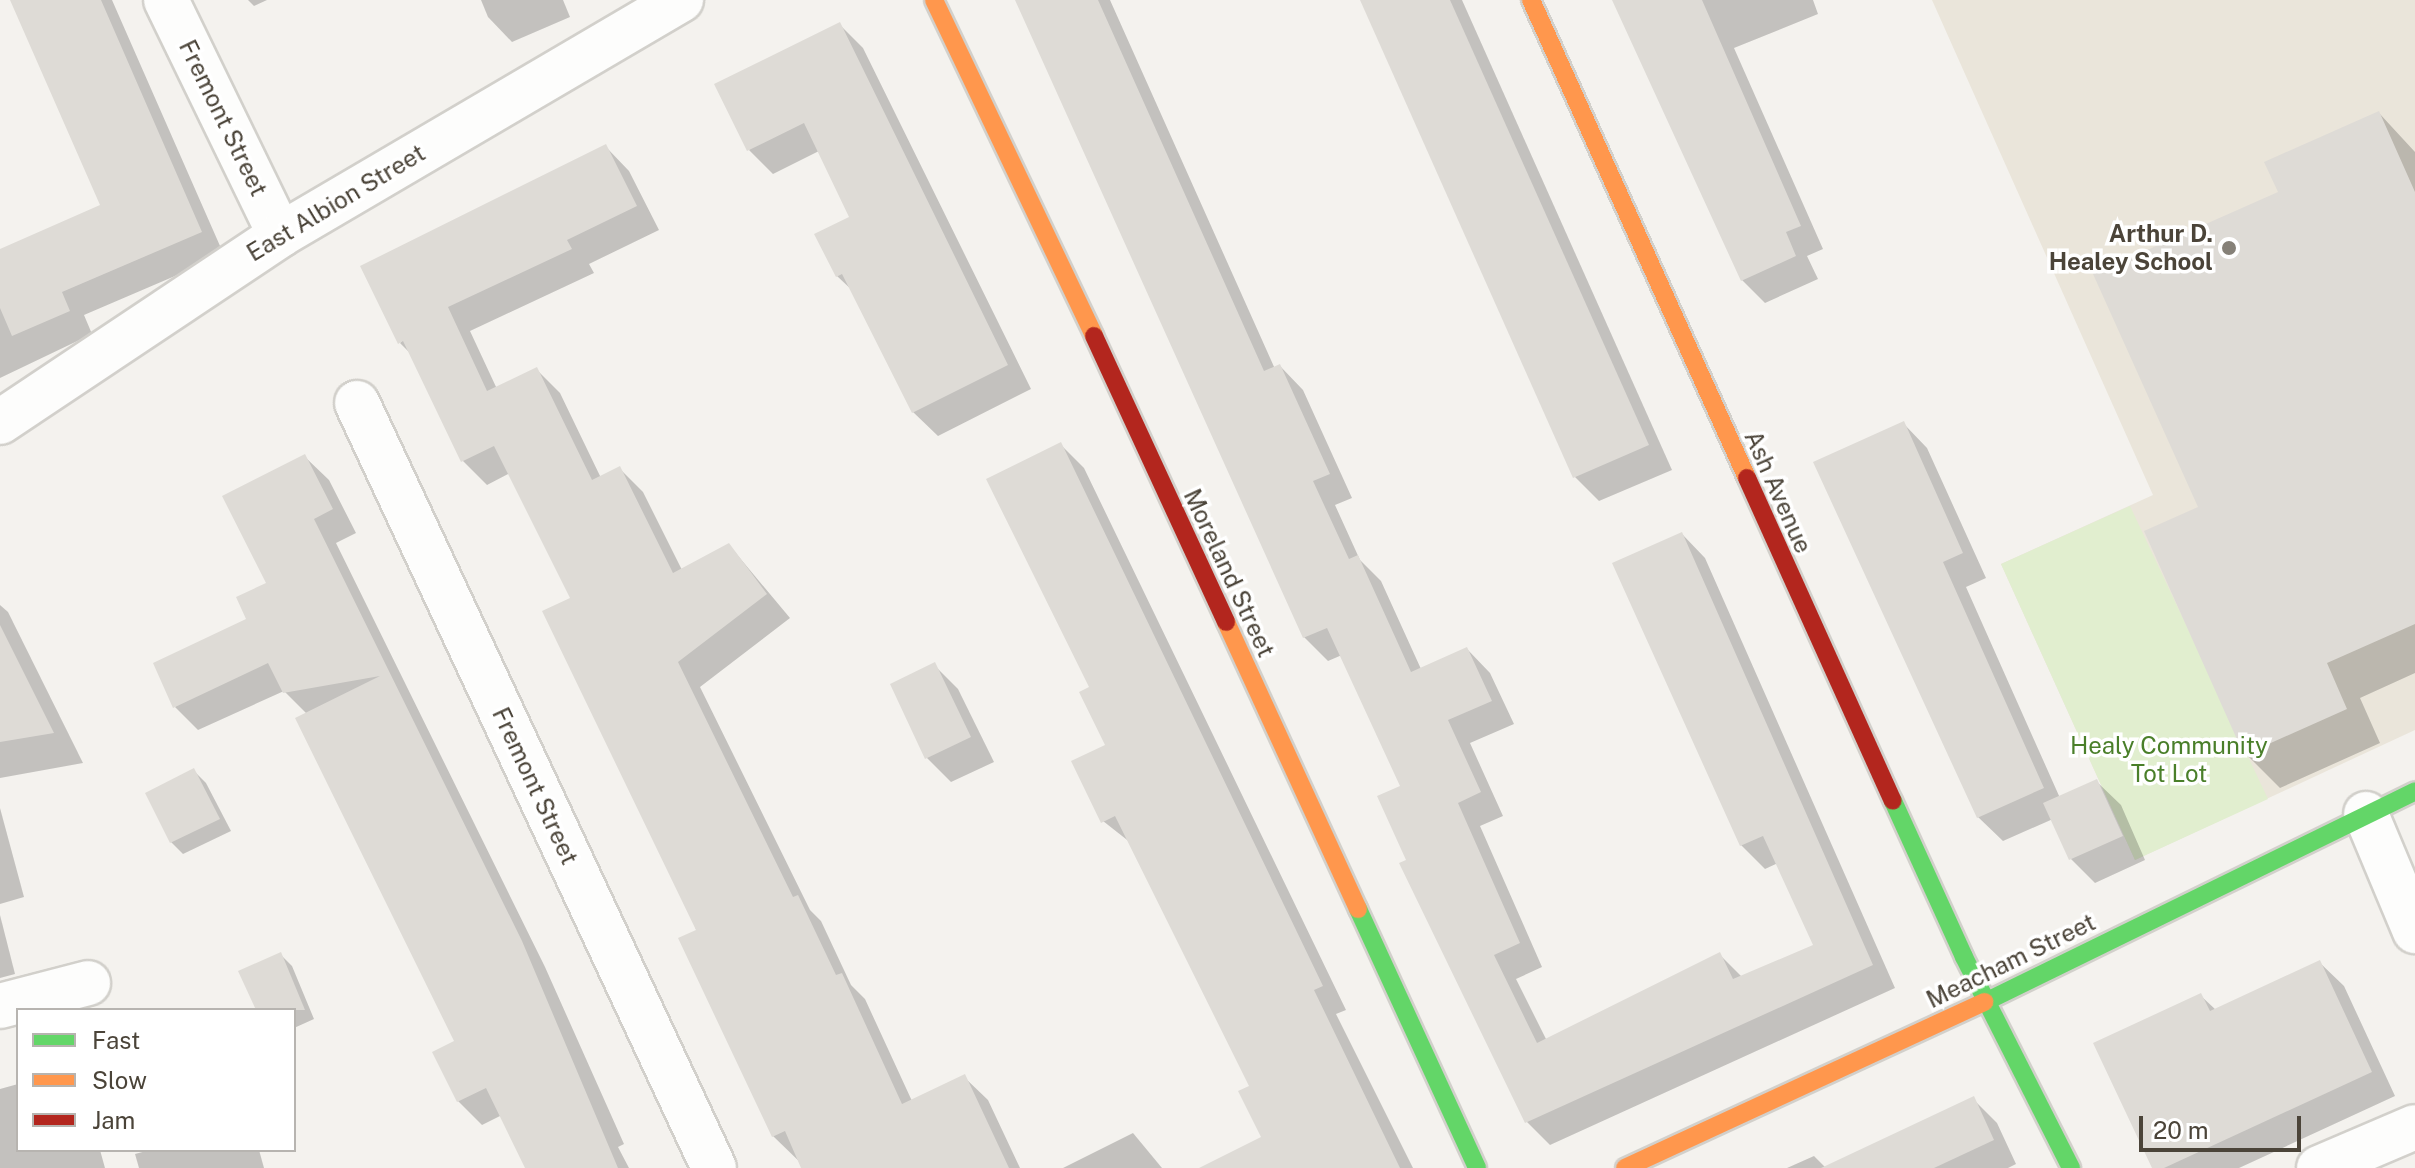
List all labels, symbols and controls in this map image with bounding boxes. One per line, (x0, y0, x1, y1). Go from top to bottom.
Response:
street label: Fremont Street (173, 35, 273, 201)
street label: East Albion Street (242, 138, 430, 268)
place label: Arthur D. Healey School (2049, 220, 2213, 276)
marker: Arthur D. Healey School (2220, 239, 2238, 257)
street label: Ash Avenue (1738, 426, 1818, 558)
street label: Moreland Street (1177, 484, 1281, 662)
street label: Fremont Street (486, 703, 584, 869)
park label: Healy Community Tot Lot (2070, 732, 2268, 788)
street label: Meacham Street (1922, 908, 2100, 1014)
legend (16, 1008, 296, 1152)
text: Fast (92, 1026, 140, 1054)
text: Slow (92, 1066, 147, 1094)
scale bar (2143, 1100, 2305, 1150)
text: Jam (92, 1106, 135, 1134)
text: 20 m (2153, 1116, 2209, 1144)

